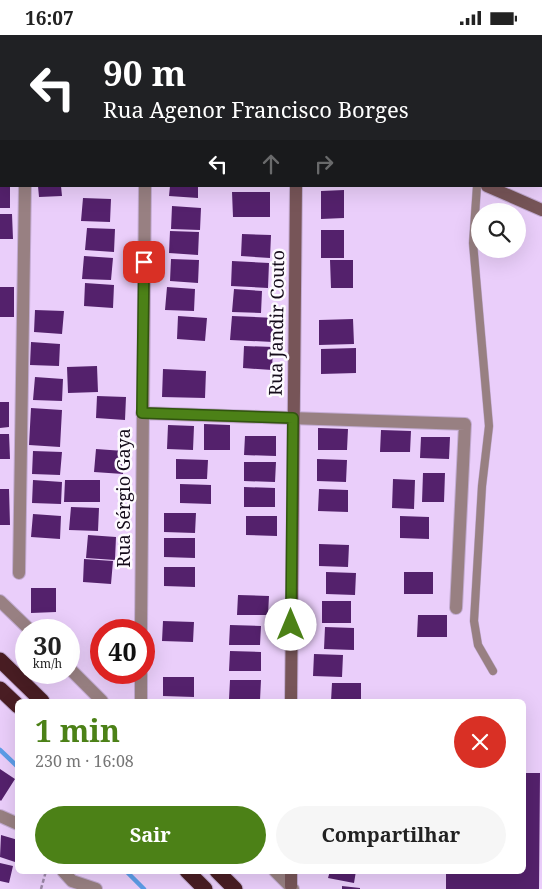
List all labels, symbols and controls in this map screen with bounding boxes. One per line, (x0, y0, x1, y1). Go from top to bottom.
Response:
text: 16:07 (25, 5, 74, 31)
text: 90 m (103, 49, 186, 96)
icon: left (20, 55, 85, 120)
text: Rua Agenor Francisco Borges (103, 94, 409, 124)
icon: left (204, 150, 232, 178)
icon: ahead (257, 150, 285, 178)
icon: right (310, 150, 338, 178)
map controls (471, 203, 526, 258)
button: search (471, 203, 526, 258)
pin (123, 241, 165, 283)
icon: arrive (130, 248, 158, 276)
street label: Rua Jandir Couto (263, 250, 289, 396)
street label: Rua Sérgio Gaya (111, 428, 135, 568)
position arrow (264, 598, 316, 650)
speed limit sign: 40 (90, 619, 155, 684)
text: 30 (33, 628, 62, 662)
text: km/h (33, 655, 62, 672)
text: 1 min (35, 710, 120, 751)
button: close (454, 716, 506, 768)
text: 230 m · 16:08 (35, 750, 134, 772)
button: Sair (35, 806, 266, 864)
button: Compartilhar (276, 806, 506, 864)

